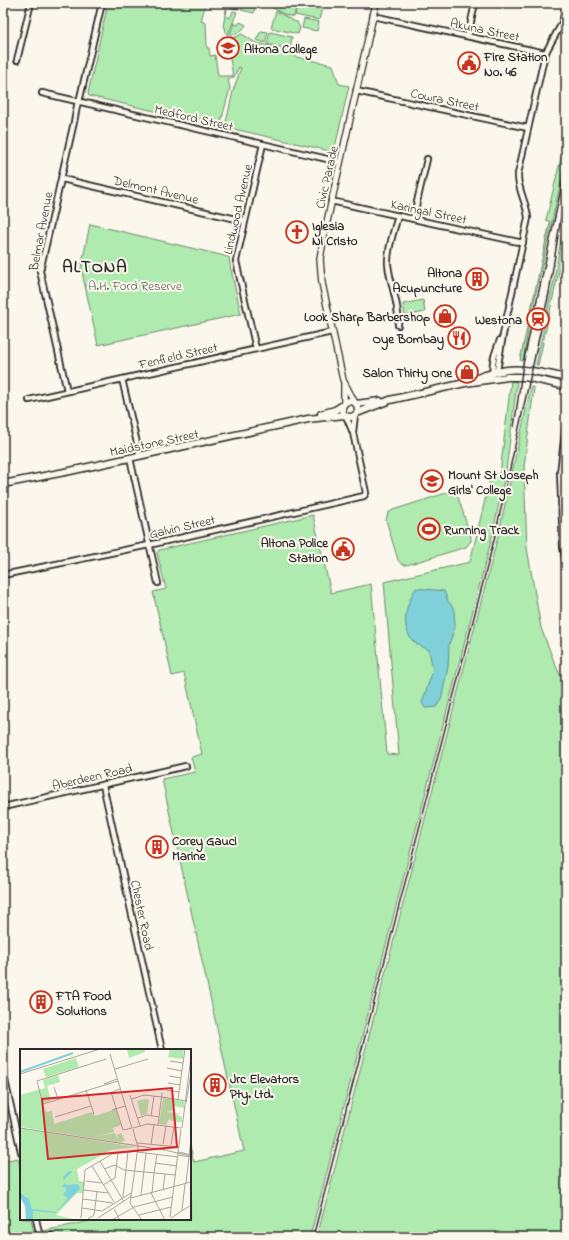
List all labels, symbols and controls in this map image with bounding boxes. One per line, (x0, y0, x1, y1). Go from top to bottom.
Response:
street label: Akuna Street (448, 14, 522, 47)
school or university icon: Altona College (215, 35, 241, 61)
place label: Altona College (244, 40, 319, 61)
place label: Fire Station No. 46 (483, 48, 548, 82)
public building icon: Fire Station No. 46 (456, 50, 482, 76)
street label: Cowra Street (409, 84, 481, 117)
street label: Medford Street (152, 100, 236, 137)
street label: Civic Parade (311, 144, 344, 211)
street label: Lindwood Avenue (219, 162, 258, 256)
street label: Delmont Avenue (110, 171, 200, 210)
street label: Belmar Avenue (24, 190, 58, 273)
street label: Karingal Street (389, 195, 469, 231)
place label: Iglesia Ni Cristo (312, 217, 358, 251)
church icon: Iglesia Ni Cristo (284, 219, 310, 245)
district label: ALTONA (62, 255, 128, 280)
place label: Altona Acupuncture (393, 264, 463, 298)
building icon: Altona Acupuncture (464, 266, 490, 292)
park label: A.H. Ford Reserve (88, 277, 182, 296)
shop icon: Look Sharp Barbershop (432, 303, 458, 329)
station icon: Westona (525, 306, 551, 332)
place label: Look Sharp Barbershop (304, 308, 430, 327)
place label: Westona (475, 311, 522, 330)
restaurant icon: Oye Bombay (446, 325, 472, 351)
place label: Oye Bombay (372, 330, 444, 351)
street label: Fenfield Street (136, 338, 220, 375)
shop icon: Salon Thirty One (454, 359, 480, 385)
place label: Salon Thirty One (362, 364, 453, 385)
street label: Maidstone Street (108, 425, 201, 462)
place label: Mount St Joseph Girls' College (448, 466, 538, 502)
school or university icon: Mount St Joseph Girls' College (419, 468, 445, 494)
street label: Galvin Street (147, 511, 218, 544)
sports icon: Running Track (416, 516, 442, 542)
place label: Running Track (443, 521, 520, 542)
place label: Altona Police Station (261, 534, 329, 568)
public building icon: Altona Police Station (330, 536, 356, 562)
street label: Aberdeen Road (50, 759, 135, 796)
place label: Corey Gauci Marine (172, 832, 237, 866)
building icon: Corey Gauci Marine (144, 834, 170, 860)
street label: Chester Road (125, 878, 158, 953)
place label: FTA Food Solutions (55, 987, 112, 1021)
building icon: FTA Food Solutions (28, 989, 54, 1015)
inset map (20, 1049, 191, 1220)
place label: Jrc Elevators Pty. Ltd. (230, 1070, 299, 1106)
building icon: Jrc Elevators Pty. Ltd. (202, 1072, 228, 1098)

